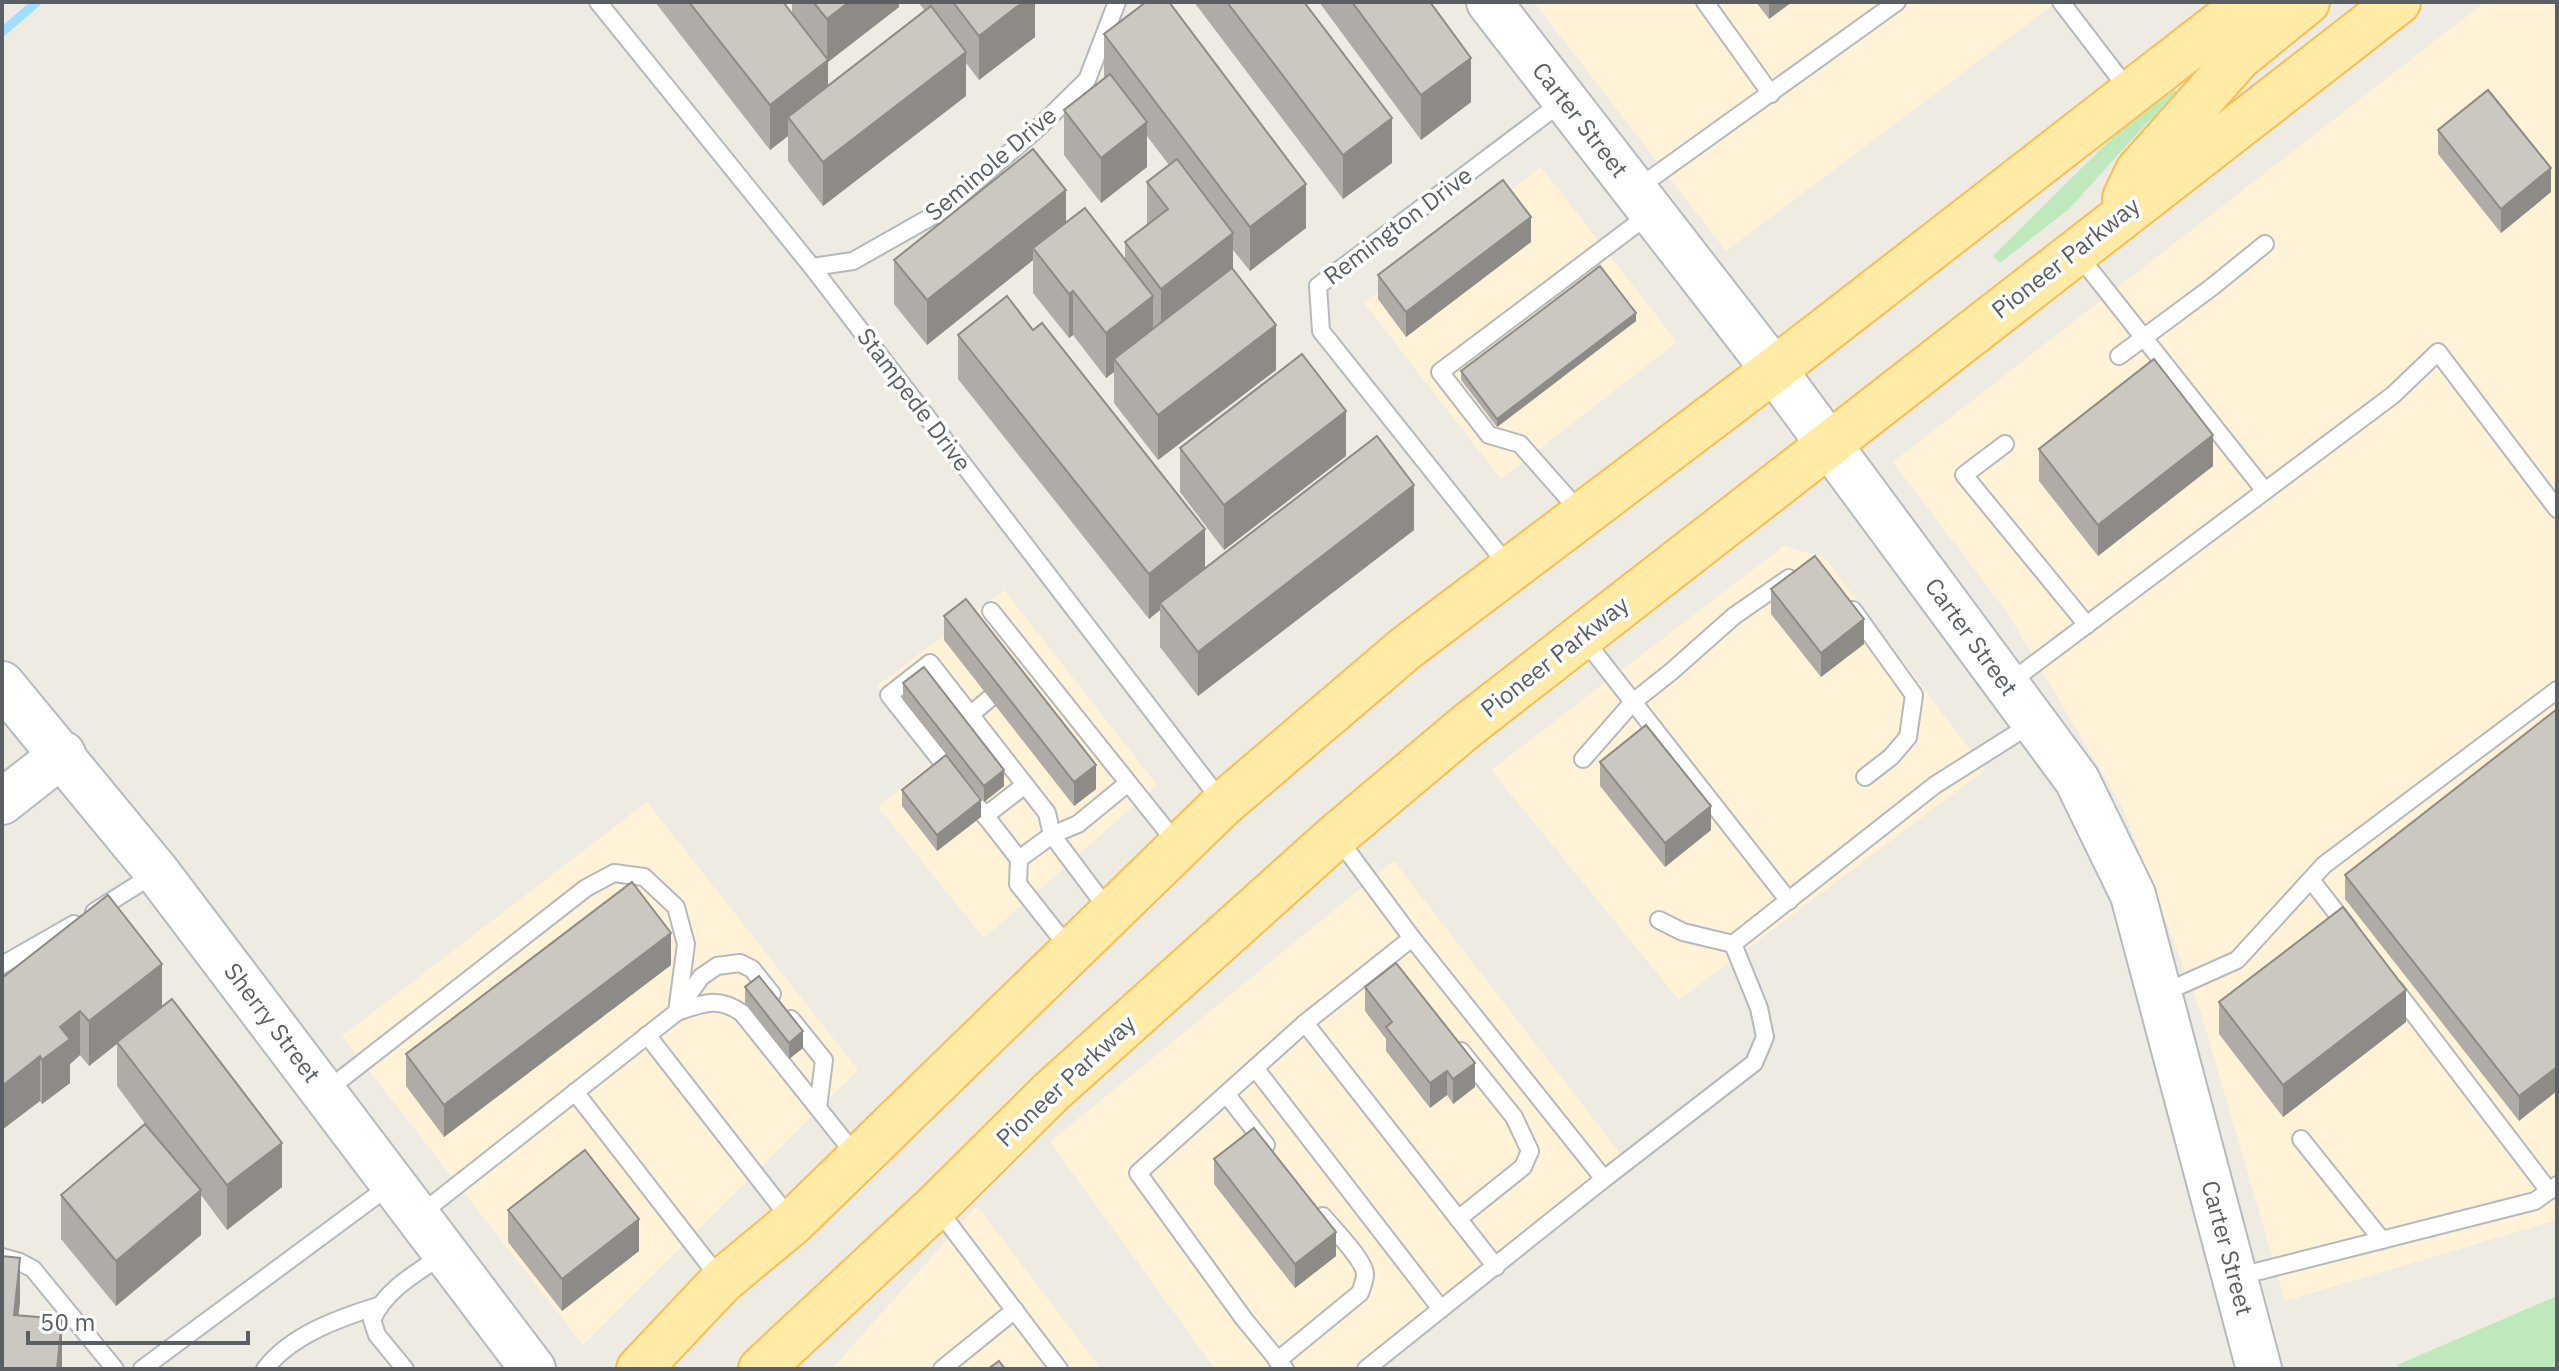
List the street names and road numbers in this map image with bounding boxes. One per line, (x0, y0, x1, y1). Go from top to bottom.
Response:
street label: Carter Street (1526, 55, 1636, 184)
street label: Seminole Drive (918, 99, 1063, 228)
street label: Remington Drive (1317, 159, 1478, 292)
street label: Pioneer Parkway (1985, 189, 2146, 325)
street label: Stampede Drive (850, 321, 979, 478)
street label: Carter Street (1918, 571, 2025, 702)
street label: Pioneer Parkway (1474, 588, 1635, 724)
street label: Sherry Street (217, 956, 328, 1089)
street label: Pioneer Parkway (989, 1007, 1142, 1153)
street label: Carter Street (2195, 1177, 2261, 1319)

